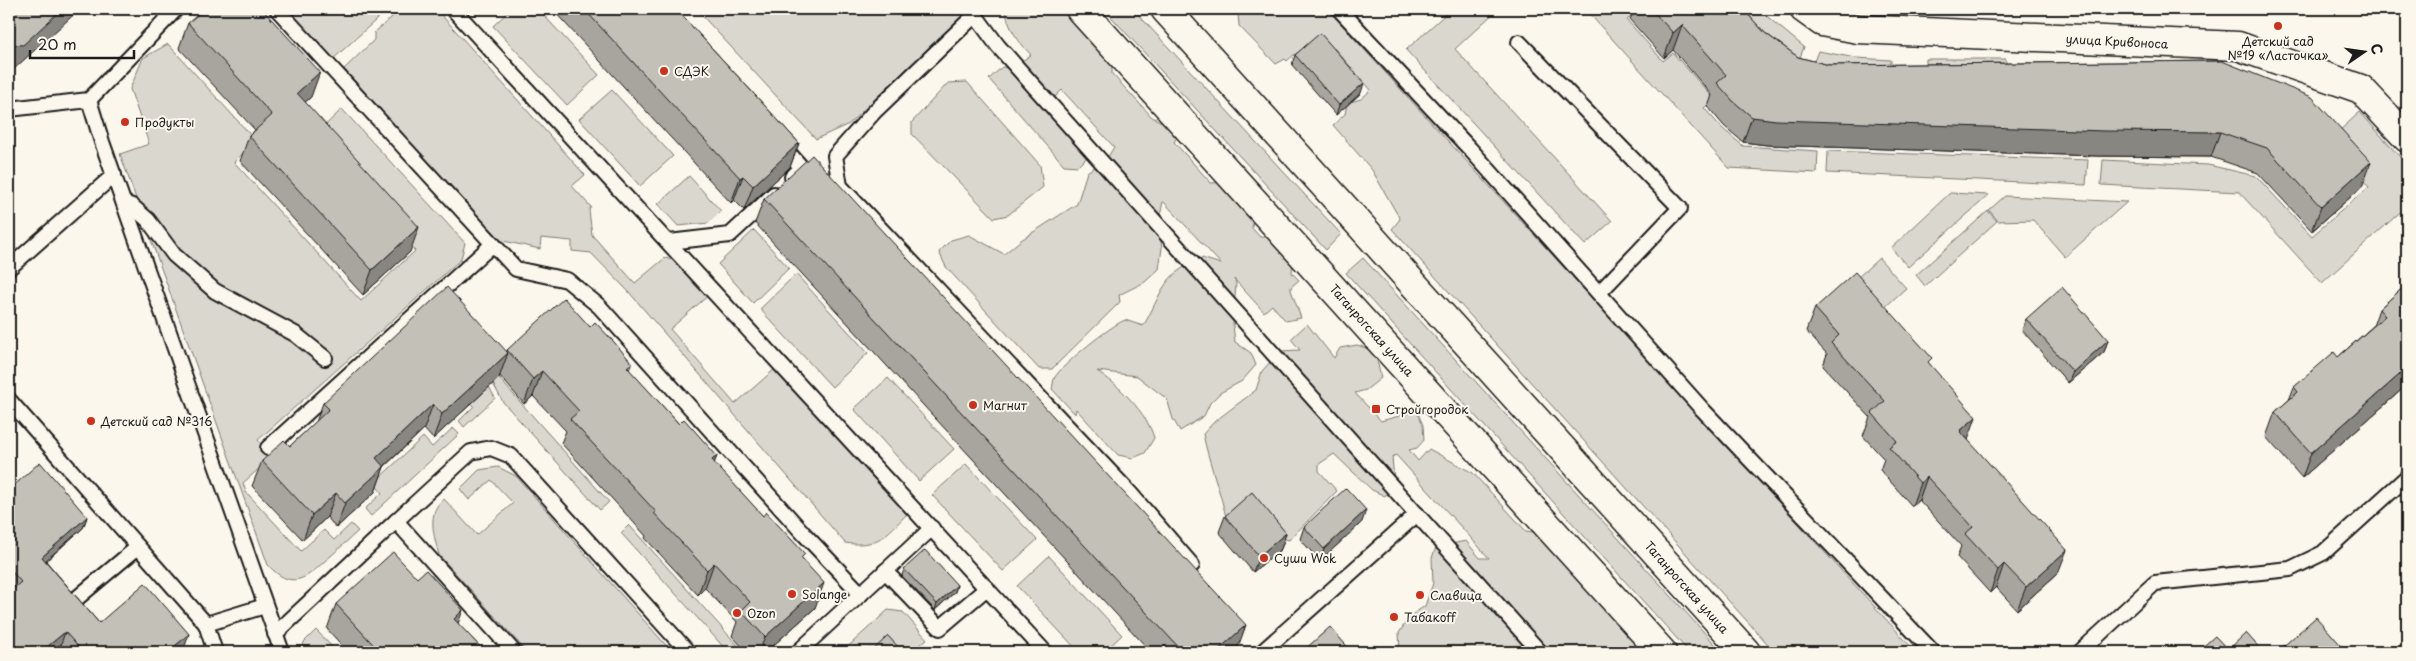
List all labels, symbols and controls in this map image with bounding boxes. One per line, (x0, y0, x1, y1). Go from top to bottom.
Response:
marker: Детский сад №19 «Ласточка» (2272, 20, 2284, 32)
scale bar (30, 28, 134, 60)
north arrow (2338, 28, 2388, 78)
street label: улица Кривоноса (2065, 29, 2169, 53)
text: 20 m (38, 32, 77, 55)
place label: Детский сад №19 «Ласточка» (2228, 32, 2329, 64)
text: С (2366, 41, 2389, 56)
place label: СДЭК (674, 62, 709, 80)
marker: СДЭК (658, 65, 670, 77)
place label: Продукты (135, 113, 194, 131)
marker: Продукты (119, 116, 131, 128)
street label: Таганрогская улица (1326, 280, 1419, 380)
place label: Магнит (983, 396, 1028, 414)
marker: Магнит (967, 399, 979, 411)
place label: Стройгородок (1386, 400, 1469, 418)
marker: Стройгородок (1370, 403, 1382, 415)
place label: Детский сад №316 (100, 412, 212, 430)
marker: Детский сад №316 (85, 415, 97, 427)
street label: Таганрогская улица (1641, 537, 1734, 637)
place label: Суши Wok (1274, 549, 1337, 567)
marker: Суши Wok (1258, 552, 1270, 564)
place label: Solange (802, 585, 848, 603)
place label: Славица (1430, 586, 1483, 604)
marker: Solange (786, 588, 798, 600)
marker: Славица (1414, 589, 1426, 601)
place label: Ozon (747, 604, 776, 622)
marker: Ozon (731, 607, 743, 619)
place label: Табакoff (1404, 608, 1457, 626)
marker: Табакoff (1388, 611, 1400, 623)

